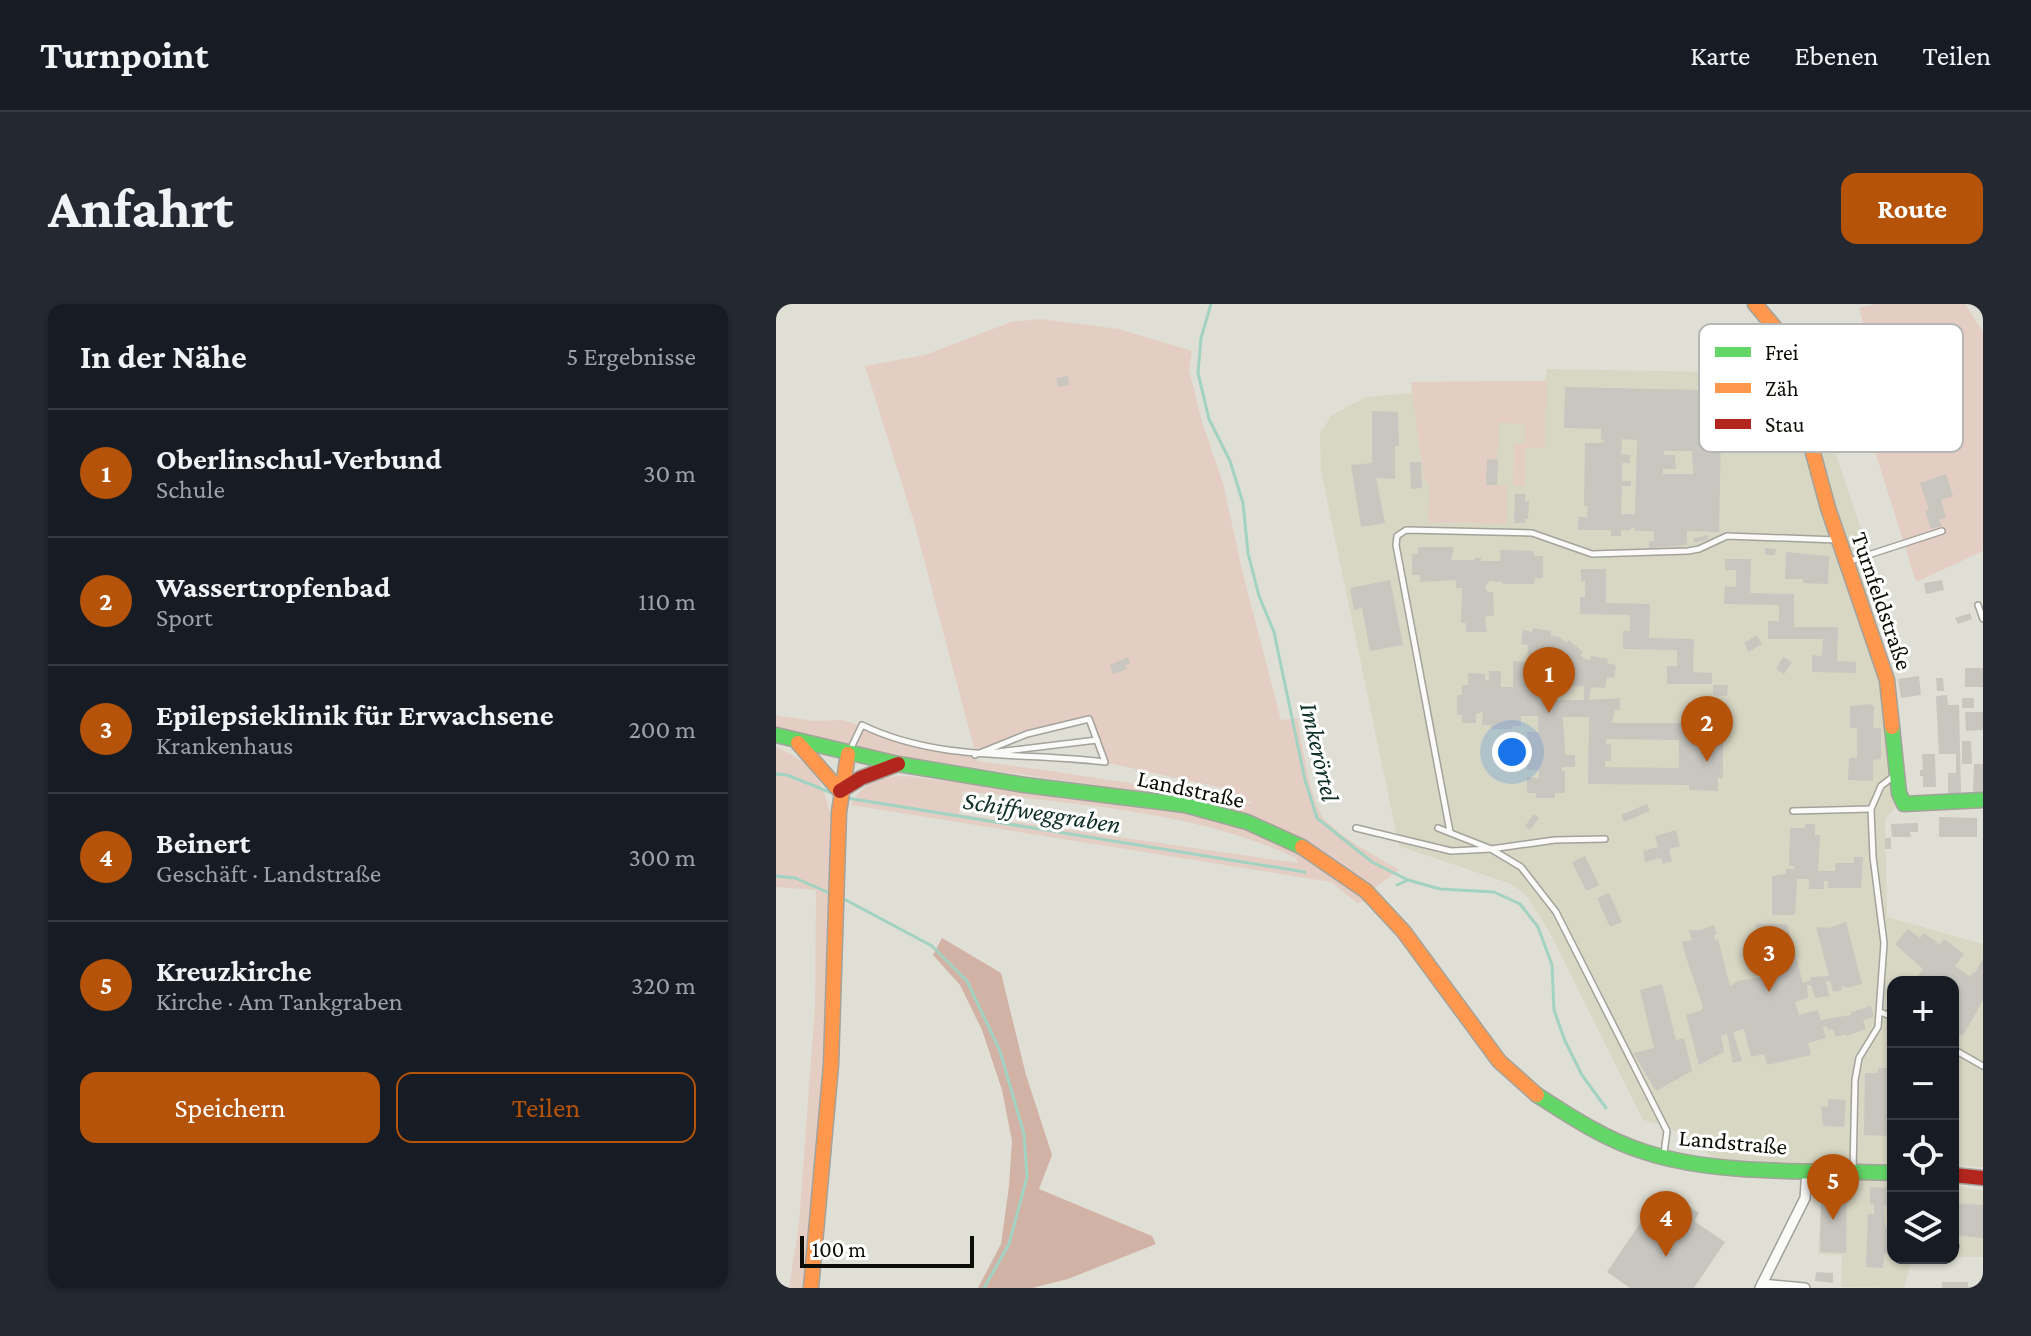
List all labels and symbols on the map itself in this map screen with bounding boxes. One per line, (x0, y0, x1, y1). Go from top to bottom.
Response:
legend (1699, 324, 1963, 452)
text: Frei (1765, 340, 1799, 365)
text: Zäh (1765, 376, 1799, 401)
text: Stau (1765, 412, 1805, 437)
street label: Turnfeldstraße (1846, 528, 1919, 673)
pin: 1 (1523, 647, 1575, 713)
pin: 2 (1681, 696, 1733, 762)
water label: Imkerörtel (1294, 700, 1345, 805)
your location (1492, 732, 1532, 772)
street label: Landstraße (1135, 764, 1247, 813)
water label: Schiffweggraben (961, 786, 1123, 839)
pin: 3 (1743, 926, 1795, 992)
street label: Landstraße (1678, 1123, 1789, 1160)
pin: 5 (1807, 1154, 1859, 1220)
pin: 4 (1640, 1191, 1692, 1257)
scale bar (800, 1232, 974, 1268)

